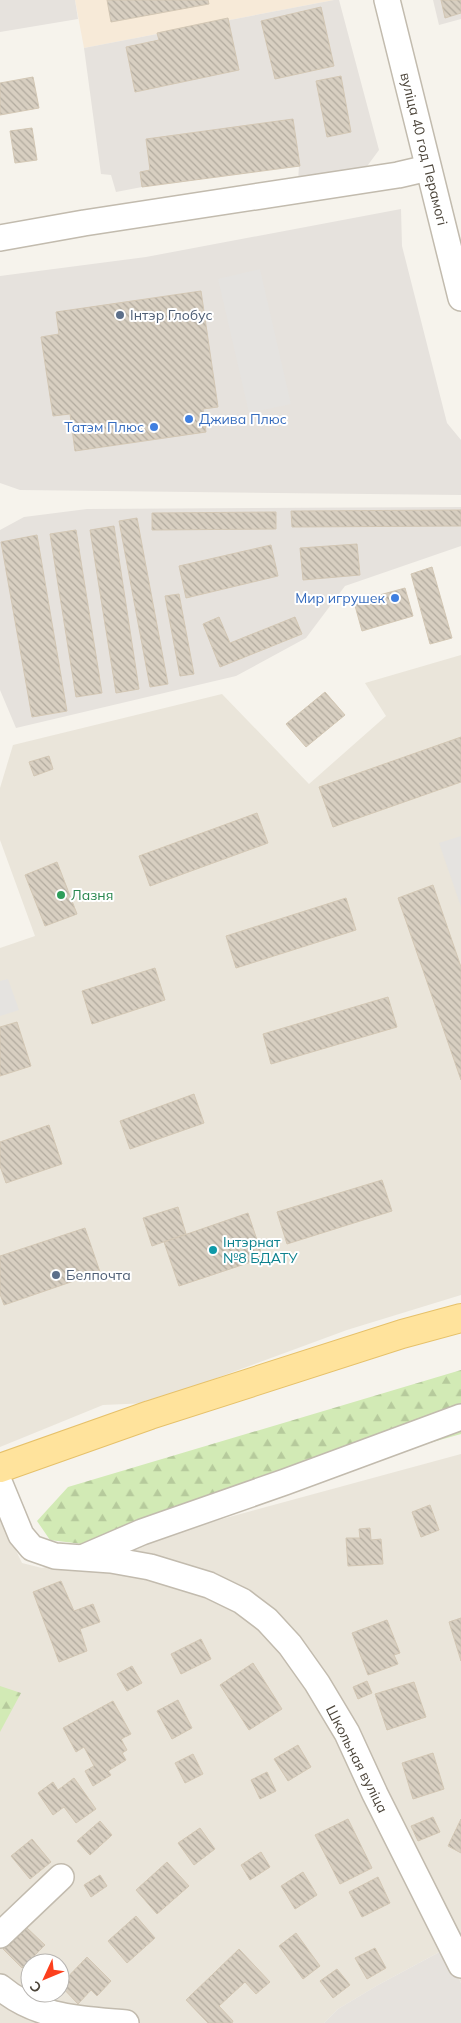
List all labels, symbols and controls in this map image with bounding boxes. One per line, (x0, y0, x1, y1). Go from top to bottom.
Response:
street label: вуліца 40 год Перамогі (396, 71, 452, 227)
place label: Інтэр Глобус (130, 306, 213, 324)
marker: Інтэр Глобус (114, 309, 126, 321)
place label: Джива Плюс (199, 410, 287, 428)
marker: Джива Плюс (183, 413, 195, 425)
place label: Татэм Плюс (64, 418, 144, 436)
marker: Татэм Плюс (148, 421, 160, 433)
place label: Мир игрушек (295, 589, 385, 607)
marker: Мир игрушек (389, 592, 401, 604)
place label: Лазня (71, 886, 113, 904)
marker: Лазня (55, 889, 67, 901)
place label: Інтэрнат №8 БДАТУ (223, 1233, 298, 1267)
marker: Інтэрнат №8 БДАТУ (207, 1244, 219, 1256)
place label: Белпочта (66, 1266, 131, 1284)
marker: Белпочта (50, 1269, 62, 1281)
street label: Школьная вуліца (322, 1702, 392, 1816)
north arrow (20, 1953, 70, 2003)
text: С (26, 1977, 45, 1997)

